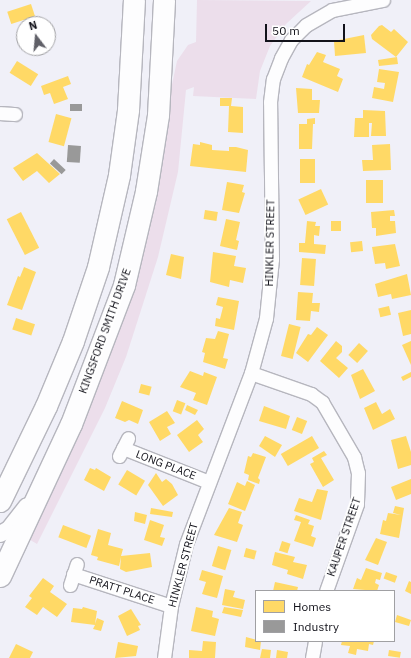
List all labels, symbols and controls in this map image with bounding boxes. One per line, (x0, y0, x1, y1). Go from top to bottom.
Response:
north arrow (16, 16, 56, 56)
scale bar (267, 16, 347, 42)
text: N (27, 18, 39, 33)
text: 50 m (272, 23, 300, 38)
street label: HINKLER STREET (263, 199, 277, 287)
street label: KINGSFORD SMITH DRIVE (76, 267, 134, 395)
street label: LONG PLACE (134, 447, 198, 483)
street label: KAUPER STREET (324, 496, 364, 578)
street label: HINKLER STREET (165, 521, 201, 609)
street label: PRATT PLACE (88, 573, 156, 607)
legend (255, 590, 395, 642)
text: Homes (293, 599, 331, 614)
text: Industry (293, 619, 339, 634)

